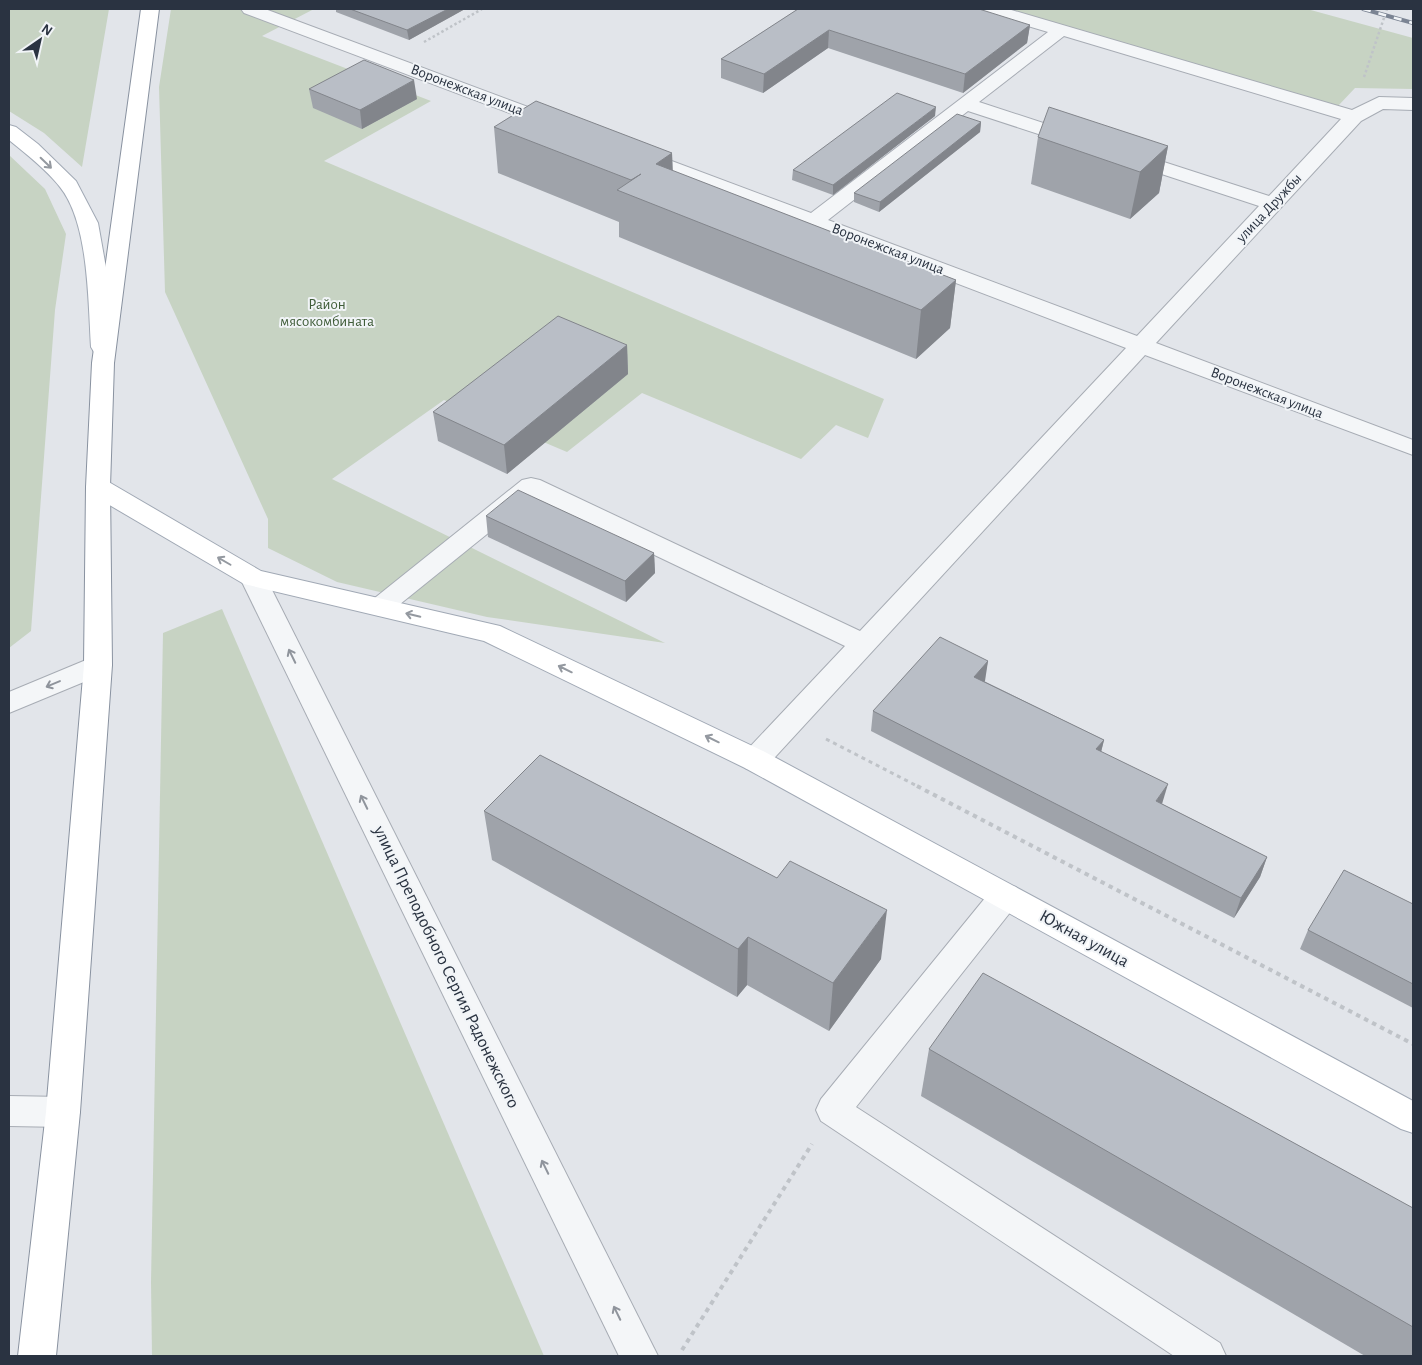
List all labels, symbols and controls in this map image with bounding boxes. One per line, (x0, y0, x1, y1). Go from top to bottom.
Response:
north arrow (15, 15, 65, 65)
text: N (39, 22, 55, 39)
street label: Воронежская улица (409, 62, 525, 118)
one-way arrow (40, 157, 52, 169)
street label: улица Дружбы (1233, 171, 1305, 246)
street label: Воронежская улица (830, 221, 946, 277)
park label: Район мясокомбината (280, 297, 374, 329)
street label: Воронежская улица (1209, 365, 1325, 421)
one-way arrow (218, 555, 232, 565)
one-way arrow (405, 610, 421, 619)
one-way arrow (287, 649, 296, 664)
one-way arrow (558, 663, 573, 673)
one-way arrow (46, 679, 61, 689)
one-way arrow (704, 734, 719, 744)
one-way arrow (359, 795, 368, 810)
street label: улица Преподобного Сергия Радонежского (369, 822, 523, 1111)
street label: Южная улица (1036, 907, 1132, 971)
one-way arrow (540, 1160, 549, 1175)
one-way arrow (612, 1305, 622, 1320)

